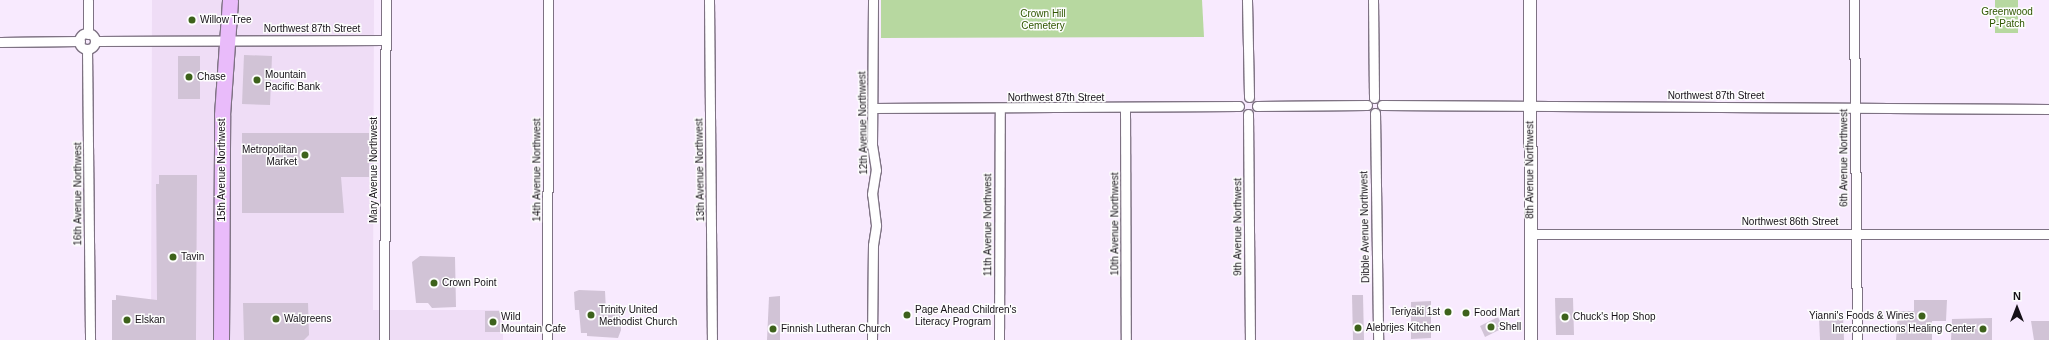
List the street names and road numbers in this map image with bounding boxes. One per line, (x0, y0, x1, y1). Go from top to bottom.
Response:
street label: Northwest 87th Street (264, 23, 360, 35)
street label: 12th Avenue Northwest (856, 71, 870, 175)
street label: Northwest 87th Street (1668, 90, 1764, 102)
street label: Northwest 87th Street (1008, 92, 1104, 104)
street label: 6th Avenue Northwest (1838, 109, 1850, 207)
street label: Mary Avenue Northwest (368, 117, 380, 223)
street label: 15th Avenue Northwest (216, 118, 228, 222)
street label: 14th Avenue Northwest (531, 118, 543, 222)
street label: 13th Avenue Northwest (693, 118, 707, 222)
street label: 8th Avenue Northwest (1524, 121, 1536, 219)
street label: 16th Avenue Northwest (72, 142, 84, 246)
street label: Dibble Avenue Northwest (1358, 171, 1372, 283)
street label: 10th Avenue Northwest (1109, 172, 1121, 276)
street label: 11th Avenue Northwest (982, 173, 994, 277)
street label: 9th Avenue Northwest (1232, 178, 1244, 276)
street label: Northwest 86th Street (1742, 216, 1838, 228)

